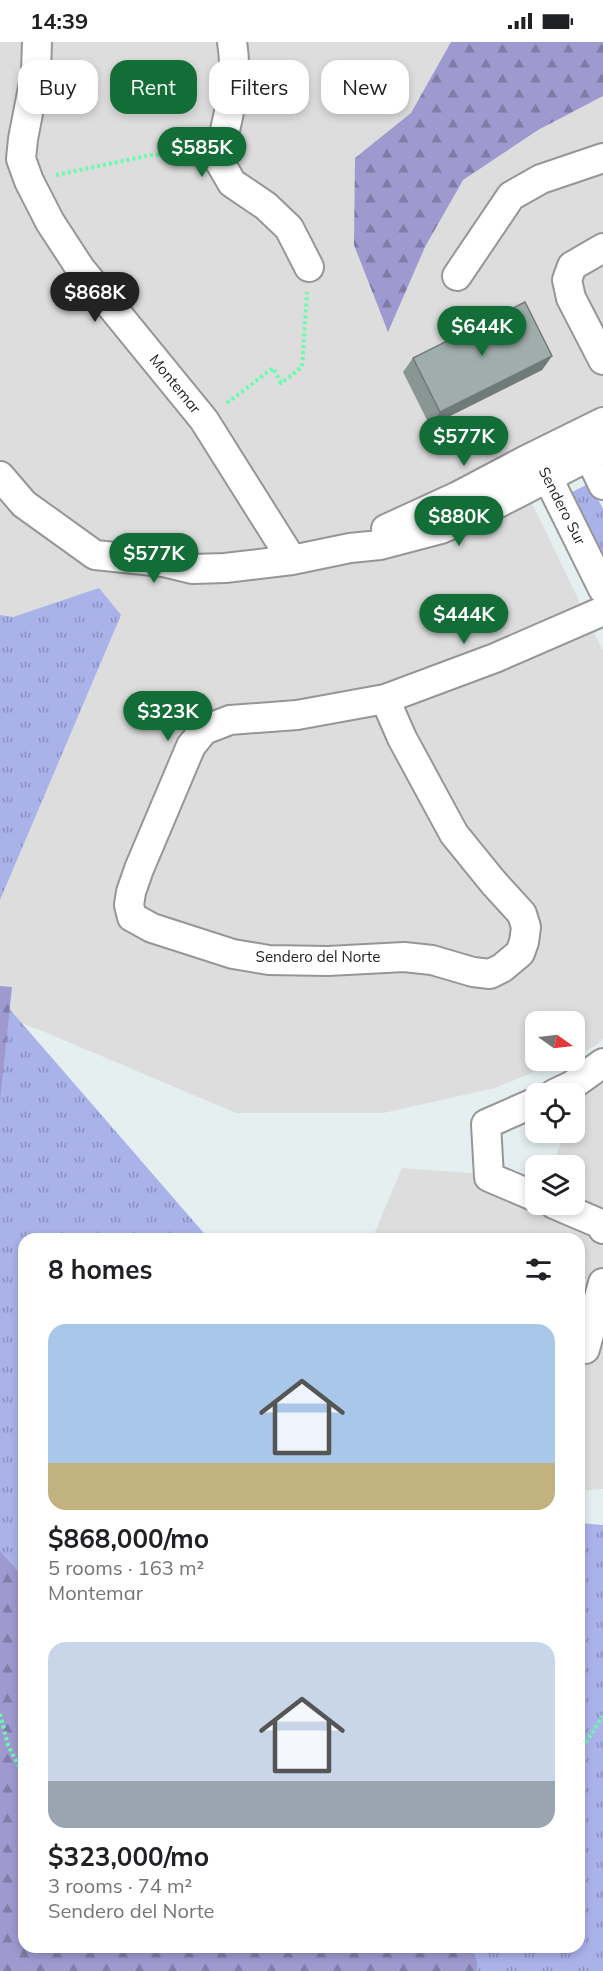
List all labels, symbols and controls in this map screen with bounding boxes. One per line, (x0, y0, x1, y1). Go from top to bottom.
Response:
text: 14:39 (30, 7, 88, 35)
chip: Buy (18, 60, 98, 114)
chip: Rent (110, 60, 197, 114)
chip: Filters (209, 60, 309, 114)
chip: New (321, 60, 409, 114)
pin: $585K (160, 127, 244, 178)
text: $585K (171, 134, 233, 159)
pin: $868K (53, 272, 137, 323)
text: $868K (64, 279, 126, 304)
pin: $644K (440, 306, 524, 357)
text: $644K (451, 313, 513, 338)
street label: Montemar (146, 350, 206, 418)
pin: $577K (422, 416, 506, 467)
text: $577K (433, 423, 495, 448)
street label: Sendero Sur (535, 464, 590, 548)
pin: $880K (417, 496, 501, 547)
text: $880K (428, 503, 490, 528)
pin: $577K (112, 533, 196, 584)
text: $577K (123, 540, 185, 565)
pin: $444K (422, 594, 506, 645)
text: $444K (433, 601, 495, 626)
pin: $323K (126, 691, 210, 742)
text: $323K (137, 698, 199, 723)
street label: Sendero del Norte (256, 947, 380, 966)
north arrow (525, 1011, 585, 1071)
map controls (525, 1011, 585, 1215)
button: locate (525, 1083, 585, 1143)
button: layers (525, 1155, 585, 1215)
text: 8 homes (48, 1253, 152, 1286)
icon: filters (522, 1253, 555, 1286)
icon: home (248, 1363, 356, 1471)
text: $868,000/mo (48, 1522, 209, 1555)
text: 5 rooms · 163 m² (48, 1555, 204, 1580)
text: Montemar (48, 1580, 143, 1605)
icon: home (248, 1681, 356, 1789)
text: $323,000/mo (48, 1840, 209, 1873)
text: 3 rooms · 74 m² (48, 1873, 192, 1898)
text: Sendero del Norte (48, 1898, 215, 1923)

